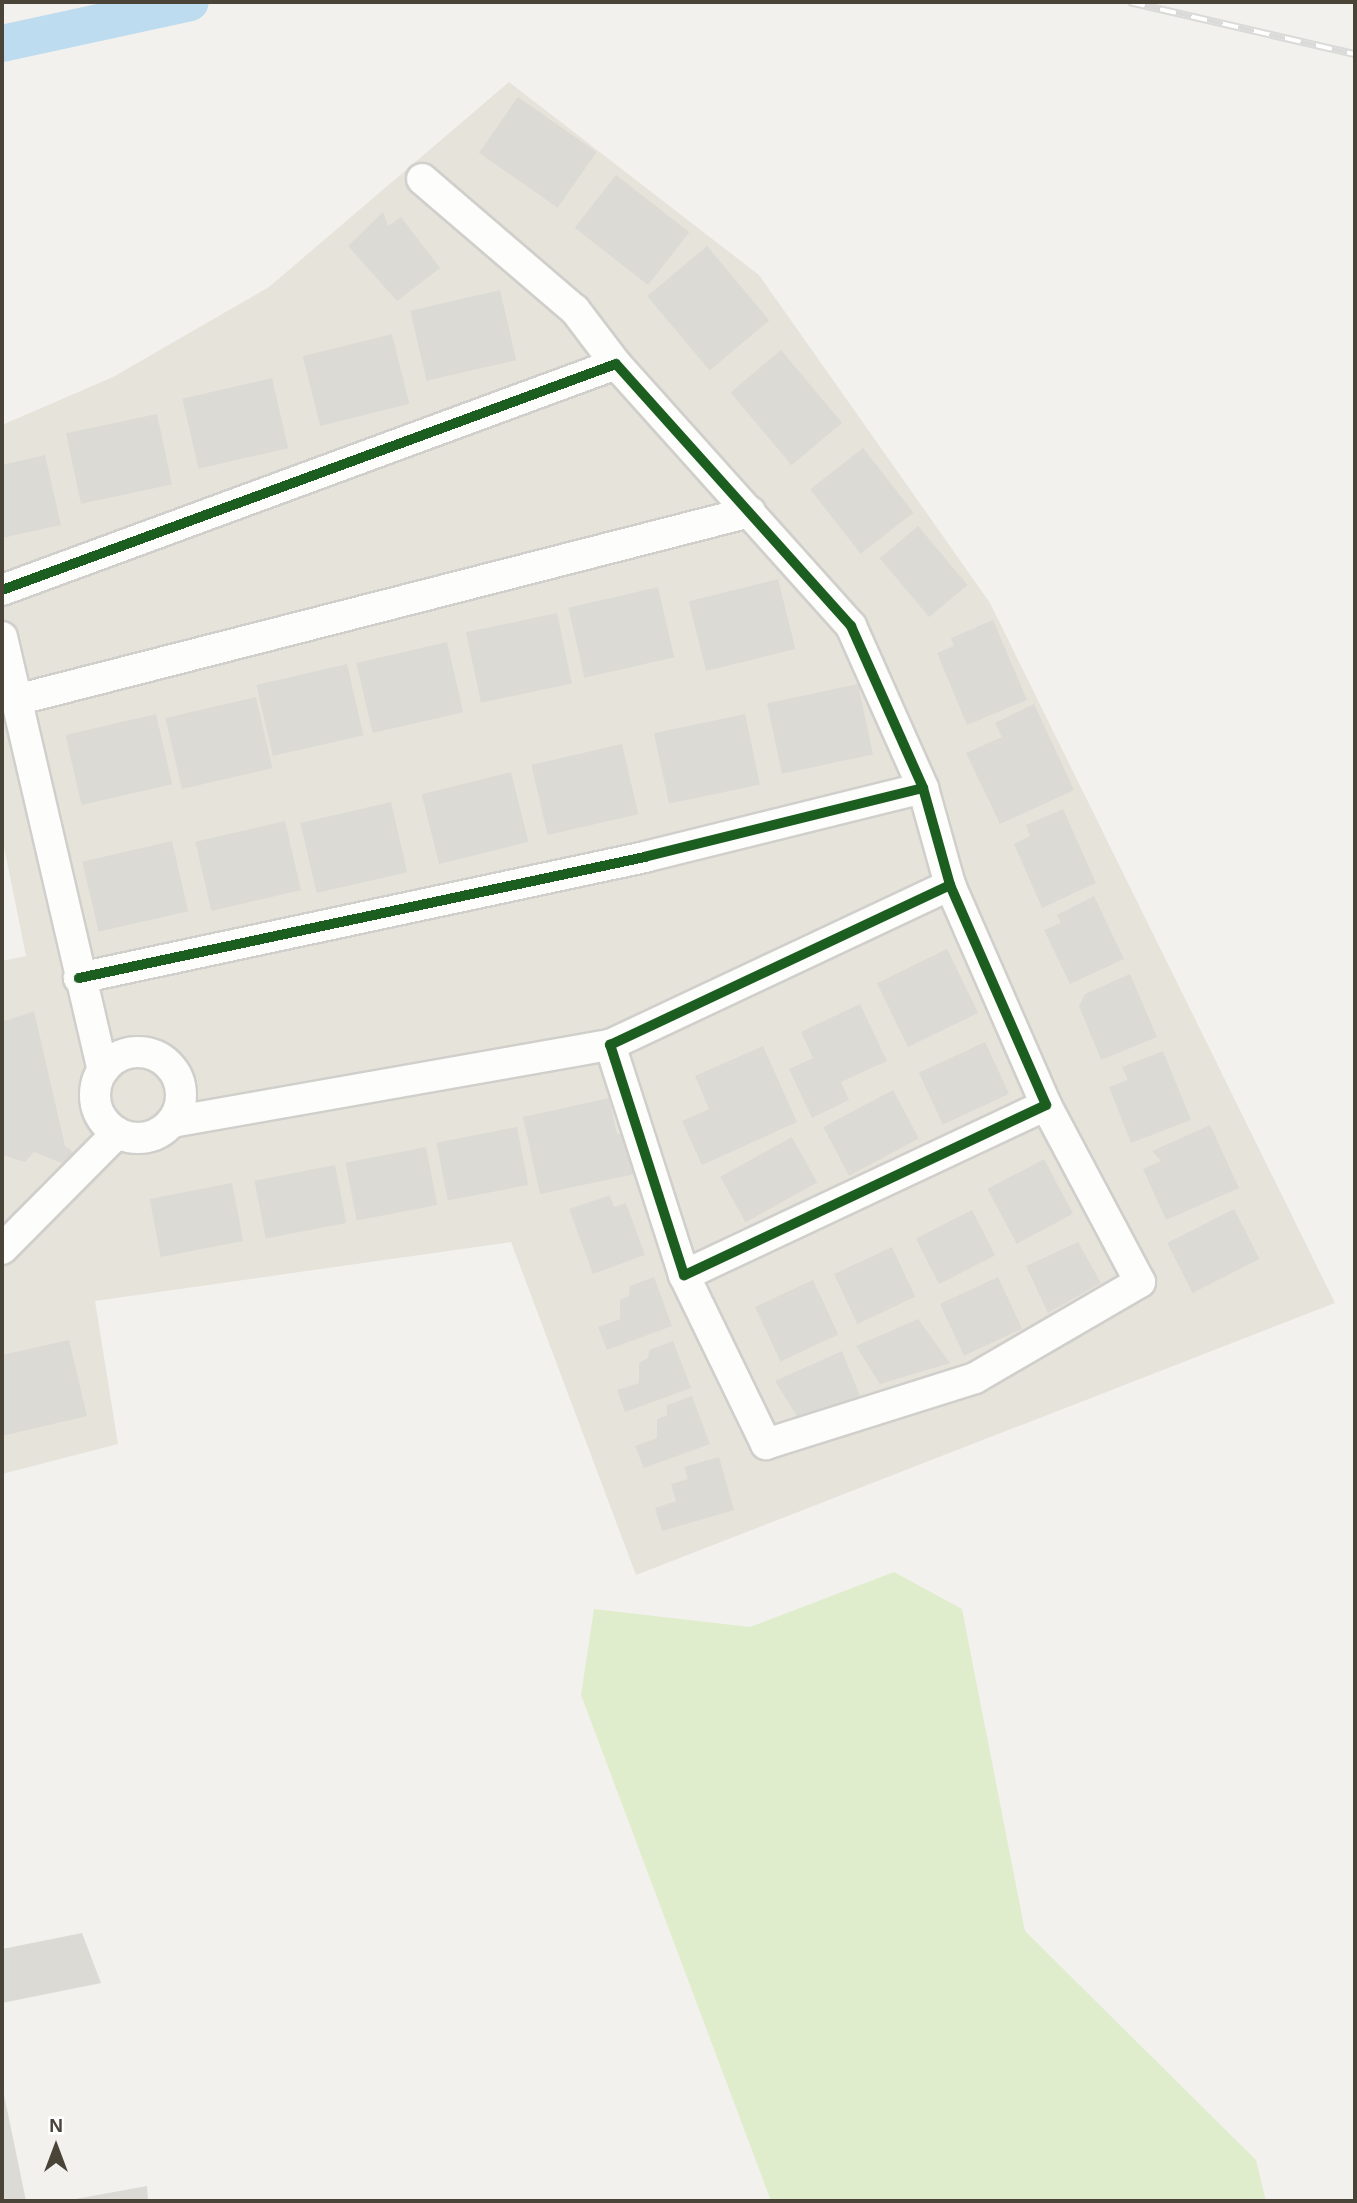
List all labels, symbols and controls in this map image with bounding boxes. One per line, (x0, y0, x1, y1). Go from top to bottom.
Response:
north arrow (21, 2112, 91, 2182)
text: N (49, 2115, 63, 2136)

